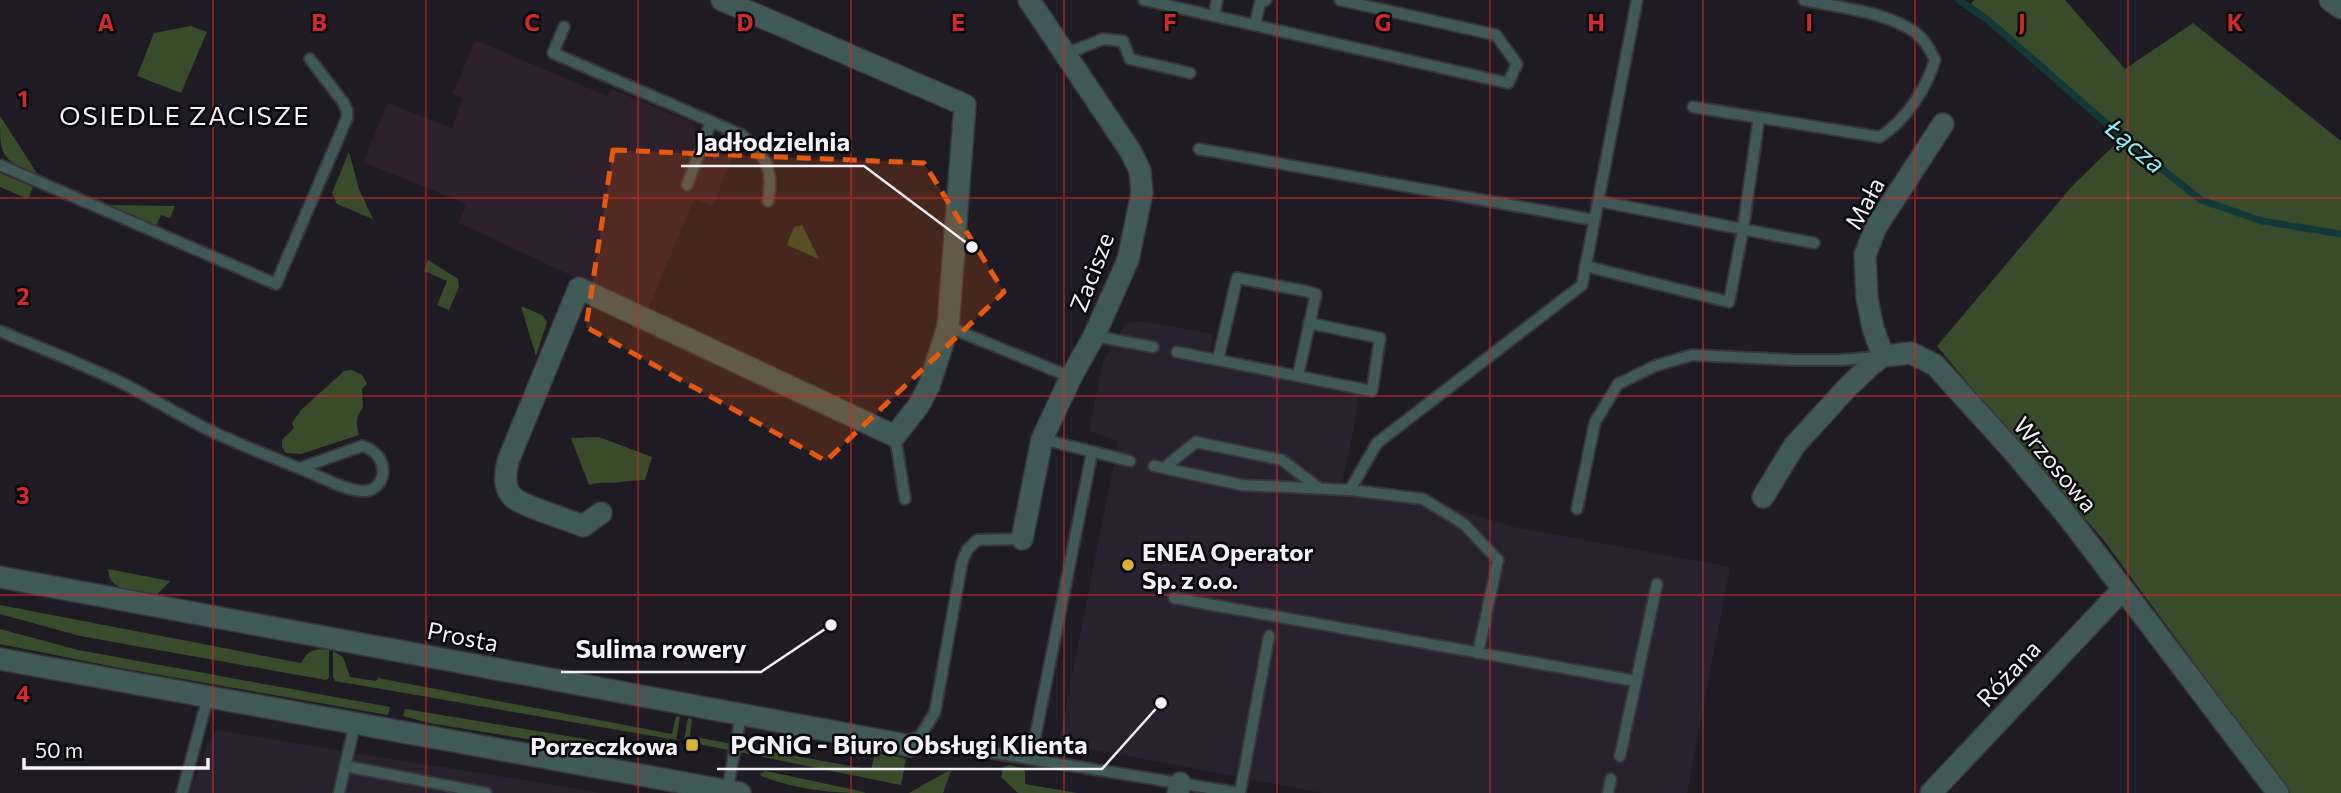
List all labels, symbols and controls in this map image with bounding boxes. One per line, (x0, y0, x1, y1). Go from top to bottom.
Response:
text: A (98, 8, 115, 36)
text: B (311, 8, 327, 36)
text: C (524, 8, 540, 36)
text: D (737, 8, 754, 36)
text: E (951, 8, 965, 36)
text: F (1163, 8, 1177, 36)
text: G (1375, 8, 1391, 36)
text: H (1587, 8, 1605, 36)
text: I (1805, 8, 1813, 36)
text: J (2018, 8, 2026, 36)
text: K (2227, 8, 2243, 36)
text: 1 (18, 84, 28, 112)
district label: OSIEDLE ZACISZE (59, 99, 311, 130)
water label: Łącza (2100, 111, 2172, 179)
callout: Jadłodzielnia (681, 119, 864, 166)
text: Jadłodzielnia (696, 125, 850, 156)
street label: Mała (1838, 172, 1890, 234)
street label: Zacisze (1063, 228, 1119, 316)
text: 2 (16, 282, 30, 310)
street label: Wrzosowa (2008, 411, 2104, 517)
text: 3 (16, 481, 30, 509)
place label: ENEA Operator Sp. z o.o. (1142, 537, 1314, 594)
marker: ENEA Operator Sp. z o.o. (1120, 557, 1136, 573)
street label: Prosta (425, 615, 501, 657)
callout: Sulima rowery (561, 625, 761, 672)
text: Sulima rowery (575, 632, 747, 663)
street label: Różana (1970, 634, 2046, 712)
text: 4 (16, 679, 30, 707)
callout: PGNiG - Biuro Obsługi Klienta (717, 722, 1102, 769)
scale bar (24, 726, 208, 770)
text: PGNiG - Biuro Obsługi Klienta (730, 728, 1088, 759)
place label: Porzeczkowa (530, 731, 678, 760)
text: 50 m (35, 737, 83, 762)
marker: Porzeczkowa (684, 737, 700, 753)

